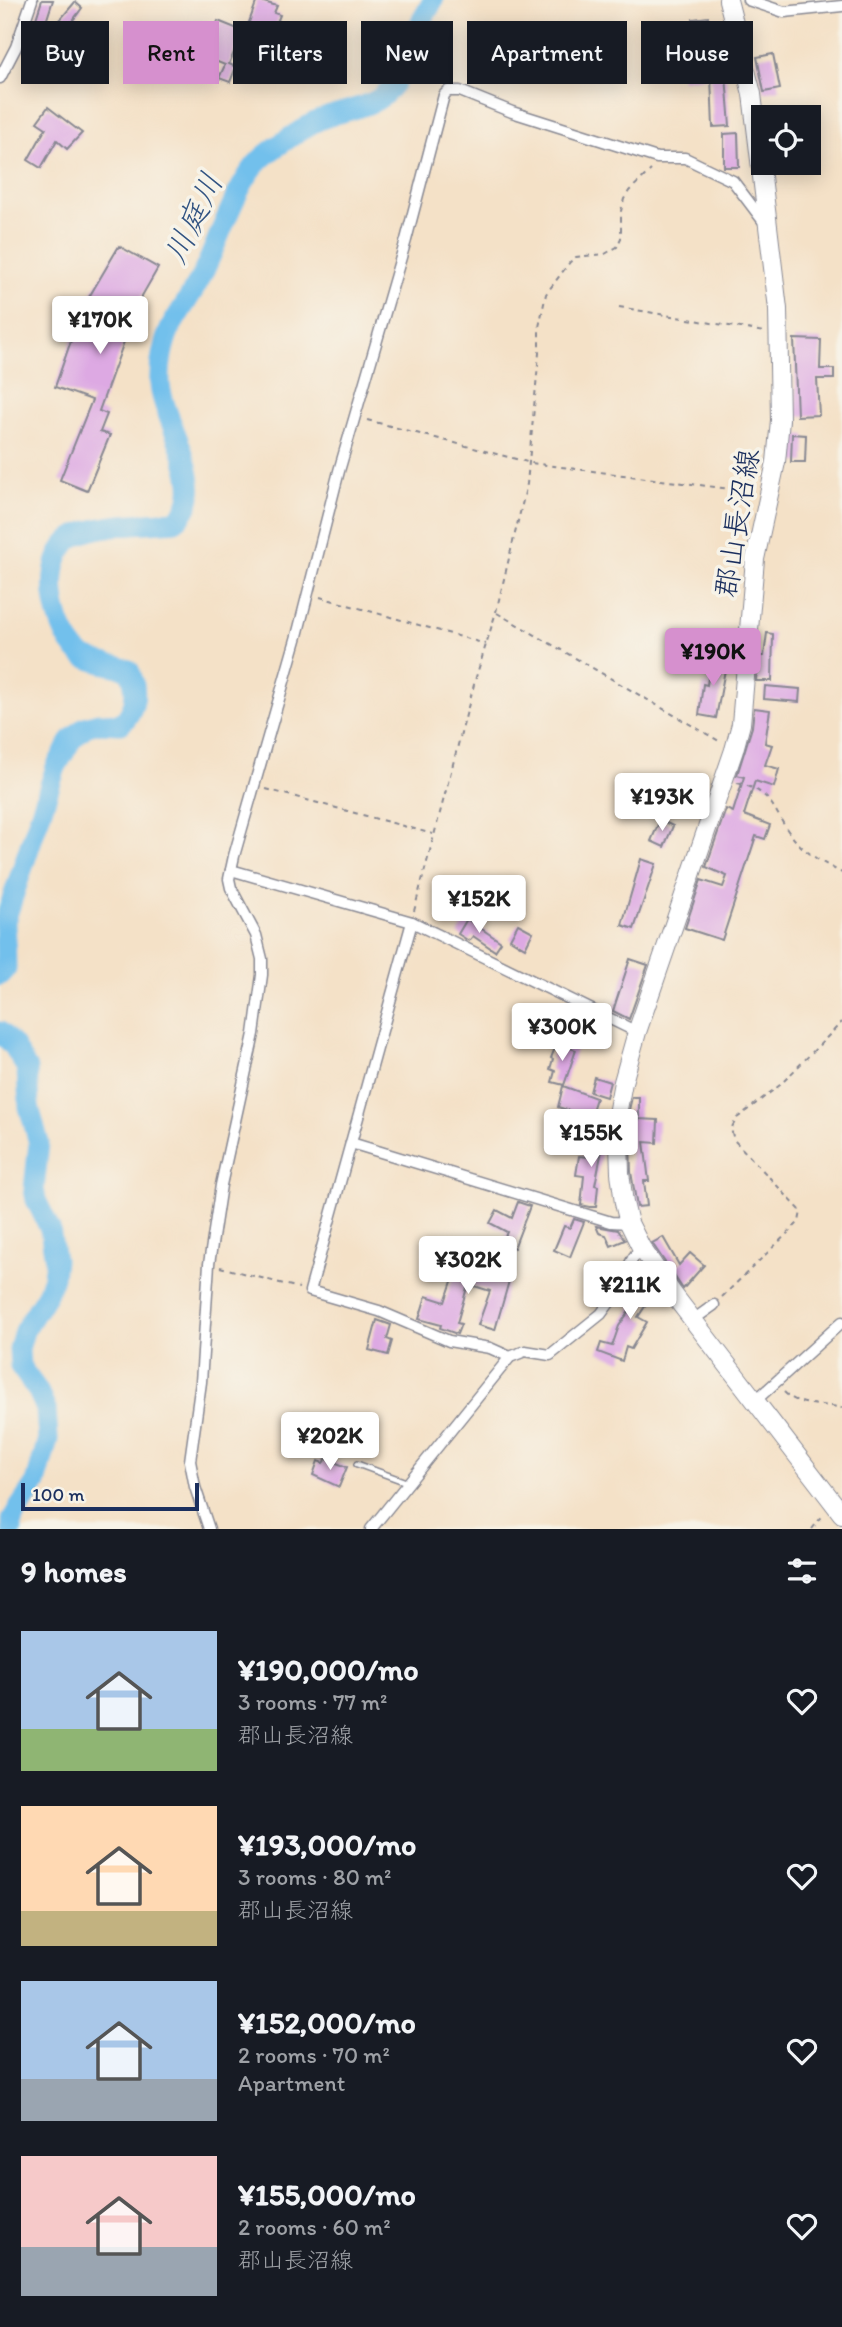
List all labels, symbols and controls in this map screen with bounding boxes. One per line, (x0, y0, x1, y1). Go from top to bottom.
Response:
chip: Buy (21, 21, 109, 84)
chip: Rent (123, 21, 219, 84)
chip: Filters (233, 21, 347, 84)
chip: New (361, 21, 453, 84)
chip: Apartment (467, 21, 627, 84)
chip: House (641, 21, 753, 84)
map controls (751, 105, 821, 175)
button: locate (751, 105, 821, 175)
water label: 川庭川 (155, 166, 231, 270)
pin: ¥170K (51, 296, 149, 356)
text: ¥170K (68, 305, 132, 333)
street label: 郡山長沼線 (707, 446, 767, 600)
pin: ¥190K (664, 628, 762, 688)
text: ¥190K (681, 637, 745, 665)
pin: ¥193K (613, 774, 711, 833)
text: ¥193K (631, 782, 693, 810)
pin: ¥152K (430, 876, 528, 935)
text: ¥152K (448, 884, 510, 912)
pin: ¥300K (513, 1004, 611, 1063)
text: ¥300K (528, 1012, 596, 1040)
pin: ¥155K (542, 1110, 640, 1169)
text: ¥155K (560, 1118, 622, 1146)
pin: ¥302K (419, 1236, 517, 1296)
text: ¥302K (435, 1245, 501, 1273)
pin: ¥211K (581, 1262, 679, 1321)
text: ¥211K (599, 1270, 661, 1298)
pin: ¥202K (281, 1412, 379, 1472)
text: ¥202K (297, 1421, 363, 1449)
scale bar (21, 1480, 200, 1512)
text: 100 m (32, 1483, 84, 1506)
icon: filters (783, 1552, 821, 1590)
text: 9 homes (21, 1553, 127, 1590)
text: ¥190,000/mo (238, 1651, 419, 1688)
icon: home (77, 1659, 161, 1743)
icon: heart (783, 1682, 821, 1720)
text: 3 rooms · 77 m² (238, 1688, 388, 1716)
text: 郡山長沼線 (238, 1721, 353, 1749)
text: ¥193,000/mo (238, 1826, 416, 1863)
icon: home (77, 1834, 161, 1918)
icon: heart (783, 1857, 821, 1895)
text: 3 rooms · 80 m² (238, 1863, 392, 1891)
text: 郡山長沼線 (238, 1896, 353, 1924)
text: ¥152,000/mo (238, 2004, 416, 2041)
icon: home (77, 2009, 161, 2093)
icon: heart (783, 2032, 821, 2070)
text: 2 rooms · 70 m² (238, 2041, 390, 2069)
text: Apartment (238, 2069, 345, 2097)
text: ¥155,000/mo (238, 2176, 416, 2213)
icon: home (77, 2184, 161, 2268)
icon: heart (783, 2207, 821, 2245)
text: 2 rooms · 60 m² (238, 2213, 391, 2241)
text: 郡山長沼線 (238, 2246, 353, 2274)

